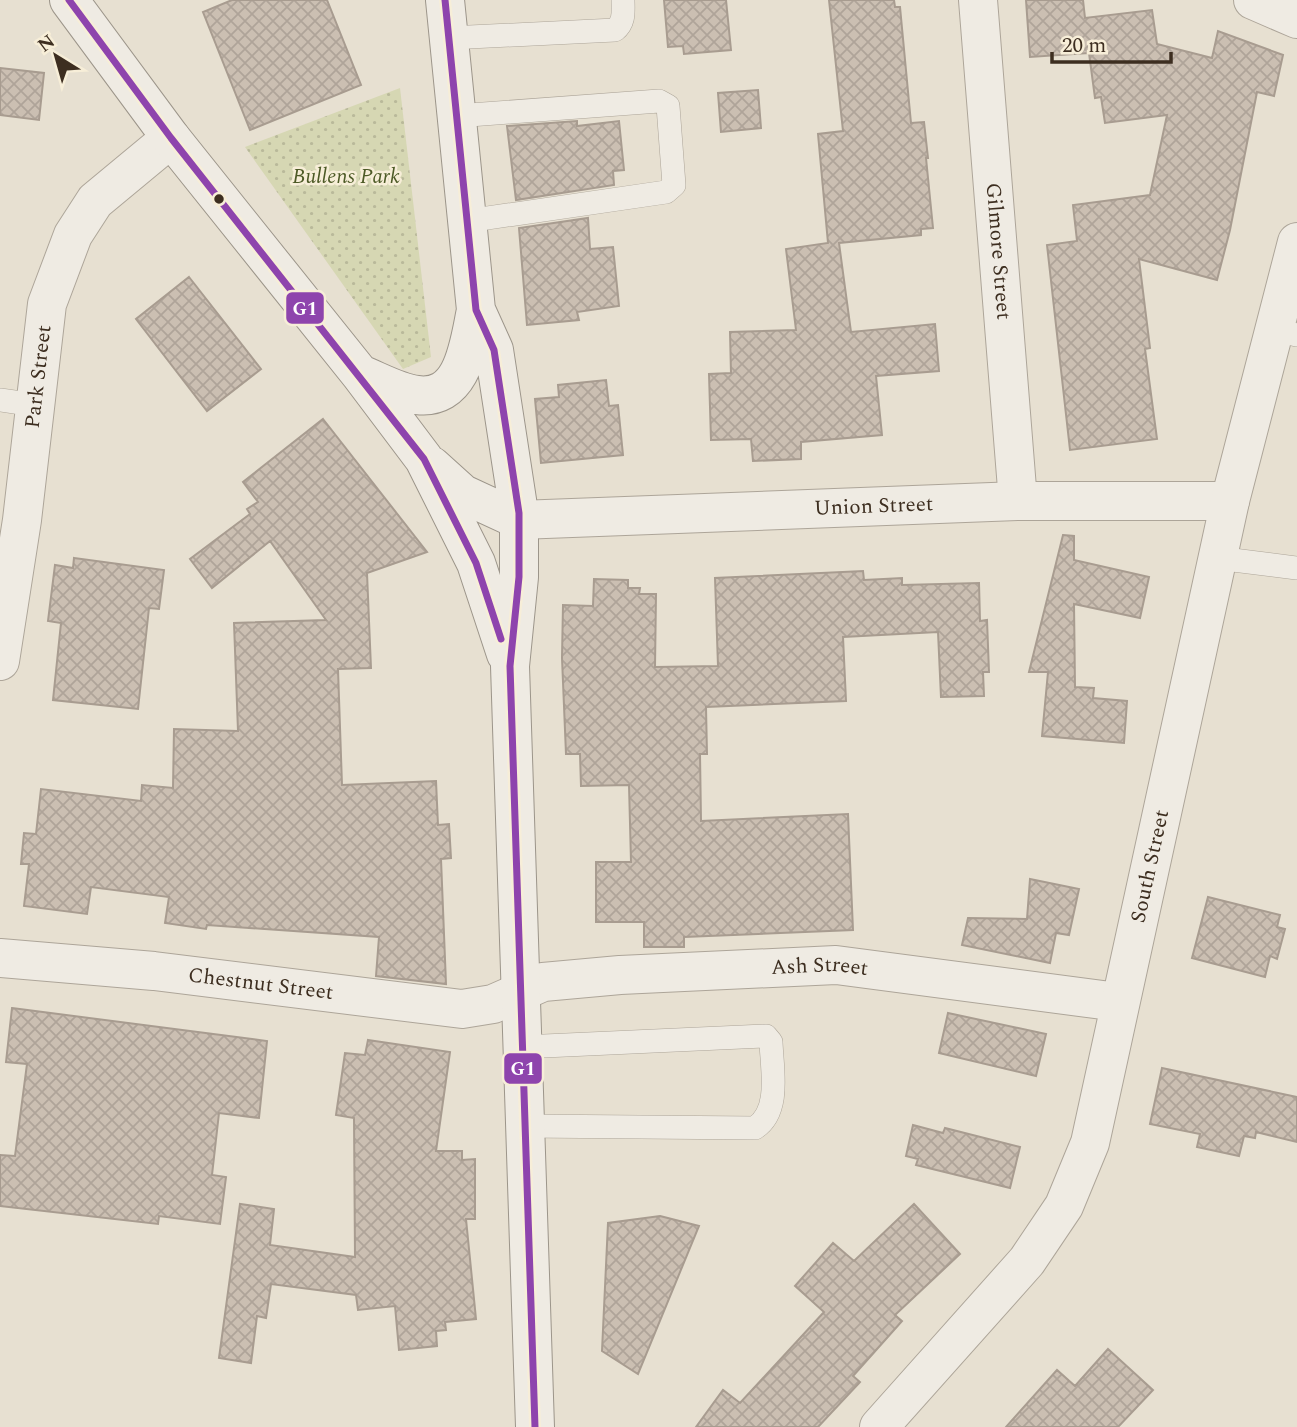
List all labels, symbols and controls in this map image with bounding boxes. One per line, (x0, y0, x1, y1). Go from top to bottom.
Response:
north arrow (21, 21, 91, 91)
scale bar (1052, 21, 1171, 65)
text: N (32, 27, 62, 60)
text: 20 m (1062, 30, 1106, 62)
park label: Bullens Park (292, 161, 400, 193)
street label: Gilmore Street (977, 182, 1019, 321)
unlabelled marker (212, 192, 226, 206)
line badge: G1 (285, 291, 325, 325)
text: G1 (292, 295, 318, 324)
street label: Park Street (17, 323, 60, 430)
street label: Union Street (814, 488, 934, 525)
street label: South Street (1122, 807, 1178, 926)
street label: Ash Street (770, 949, 870, 985)
street label: Chestnut Street (186, 959, 335, 1009)
line badge: G1 (503, 1052, 543, 1085)
text: G1 (510, 1055, 536, 1084)

